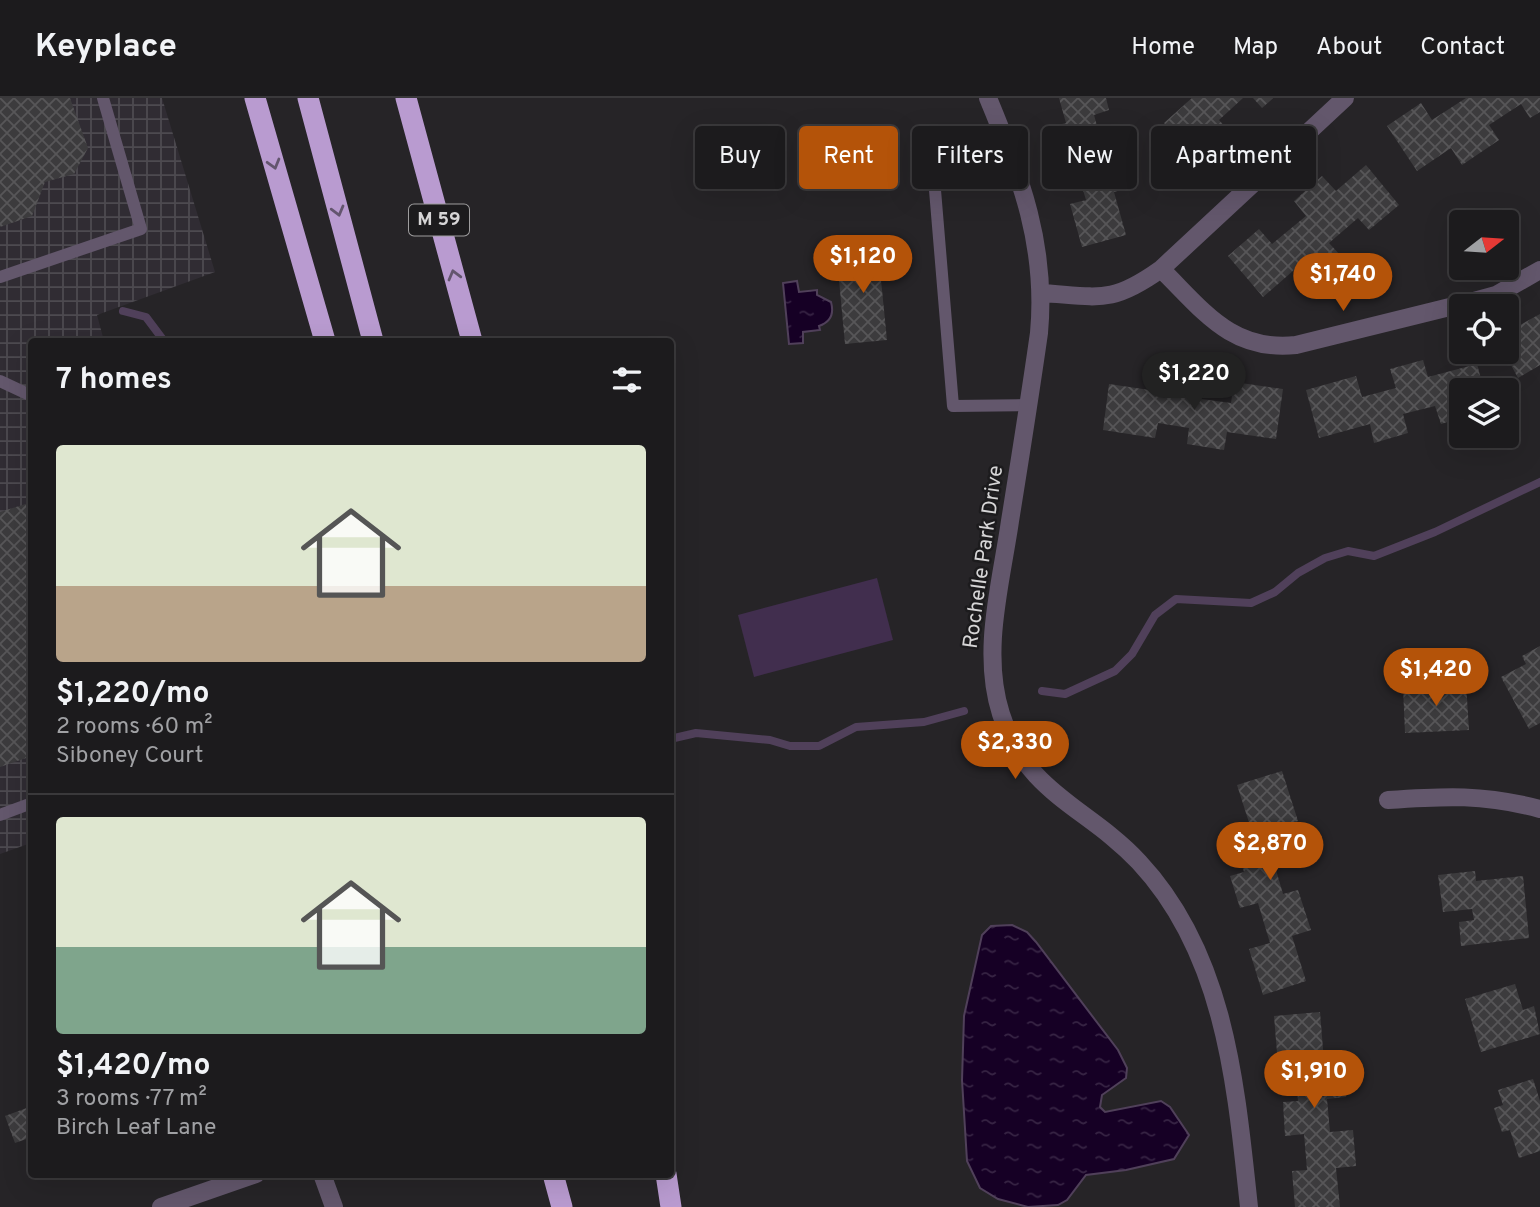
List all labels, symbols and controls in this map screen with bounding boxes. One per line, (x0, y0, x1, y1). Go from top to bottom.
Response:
text: Keyplace (35, 27, 177, 69)
text: Home (1131, 33, 1195, 63)
text: Map (1233, 33, 1278, 63)
text: About (1316, 33, 1382, 63)
text: Contact (1420, 33, 1505, 63)
chip: Buy (695, 126, 785, 189)
chip: Rent (799, 126, 898, 189)
chip: Filters (912, 126, 1028, 189)
chip: New (1042, 126, 1137, 189)
chip: Apartment (1151, 126, 1316, 189)
one-way arrow (266, 157, 281, 169)
road number: M 59 (409, 204, 469, 236)
one-way arrow (330, 205, 344, 217)
north arrow (1449, 210, 1519, 280)
map controls (1449, 210, 1519, 448)
pin: $1,120 (806, 236, 920, 295)
text: $1,120 (829, 243, 897, 272)
pin: $1,740 (1286, 254, 1400, 313)
text: $1,740 (1309, 261, 1377, 290)
one-way arrow (448, 270, 462, 282)
button: locate (1449, 294, 1519, 364)
pin: $1,220 (1137, 352, 1251, 412)
text: $1,220 (1158, 360, 1230, 389)
icon: filters (608, 361, 646, 399)
text: 7 homes (56, 362, 172, 399)
button: layers (1449, 378, 1519, 448)
street label: Rochelle Park Drive (958, 464, 1010, 650)
icon: home (288, 490, 414, 616)
pin: $1,420 (1379, 648, 1493, 708)
text: $1,420 (1399, 656, 1473, 685)
text: $1,220/mo (56, 676, 209, 713)
text: 2 rooms · 60 m² (56, 713, 213, 742)
pin: $2,330 (958, 722, 1072, 781)
text: $2,330 (977, 729, 1053, 758)
text: Siboney Court (56, 742, 203, 771)
pin: $2,870 (1213, 822, 1327, 882)
text: $2,870 (1232, 830, 1308, 859)
icon: home (288, 862, 414, 988)
text: $1,420/mo (56, 1048, 210, 1085)
pin: $1,910 (1257, 1051, 1371, 1110)
text: $1,910 (1280, 1058, 1348, 1087)
text: 3 rooms · 77 m² (56, 1085, 207, 1114)
text: Birch Leaf Lane (56, 1114, 216, 1143)

